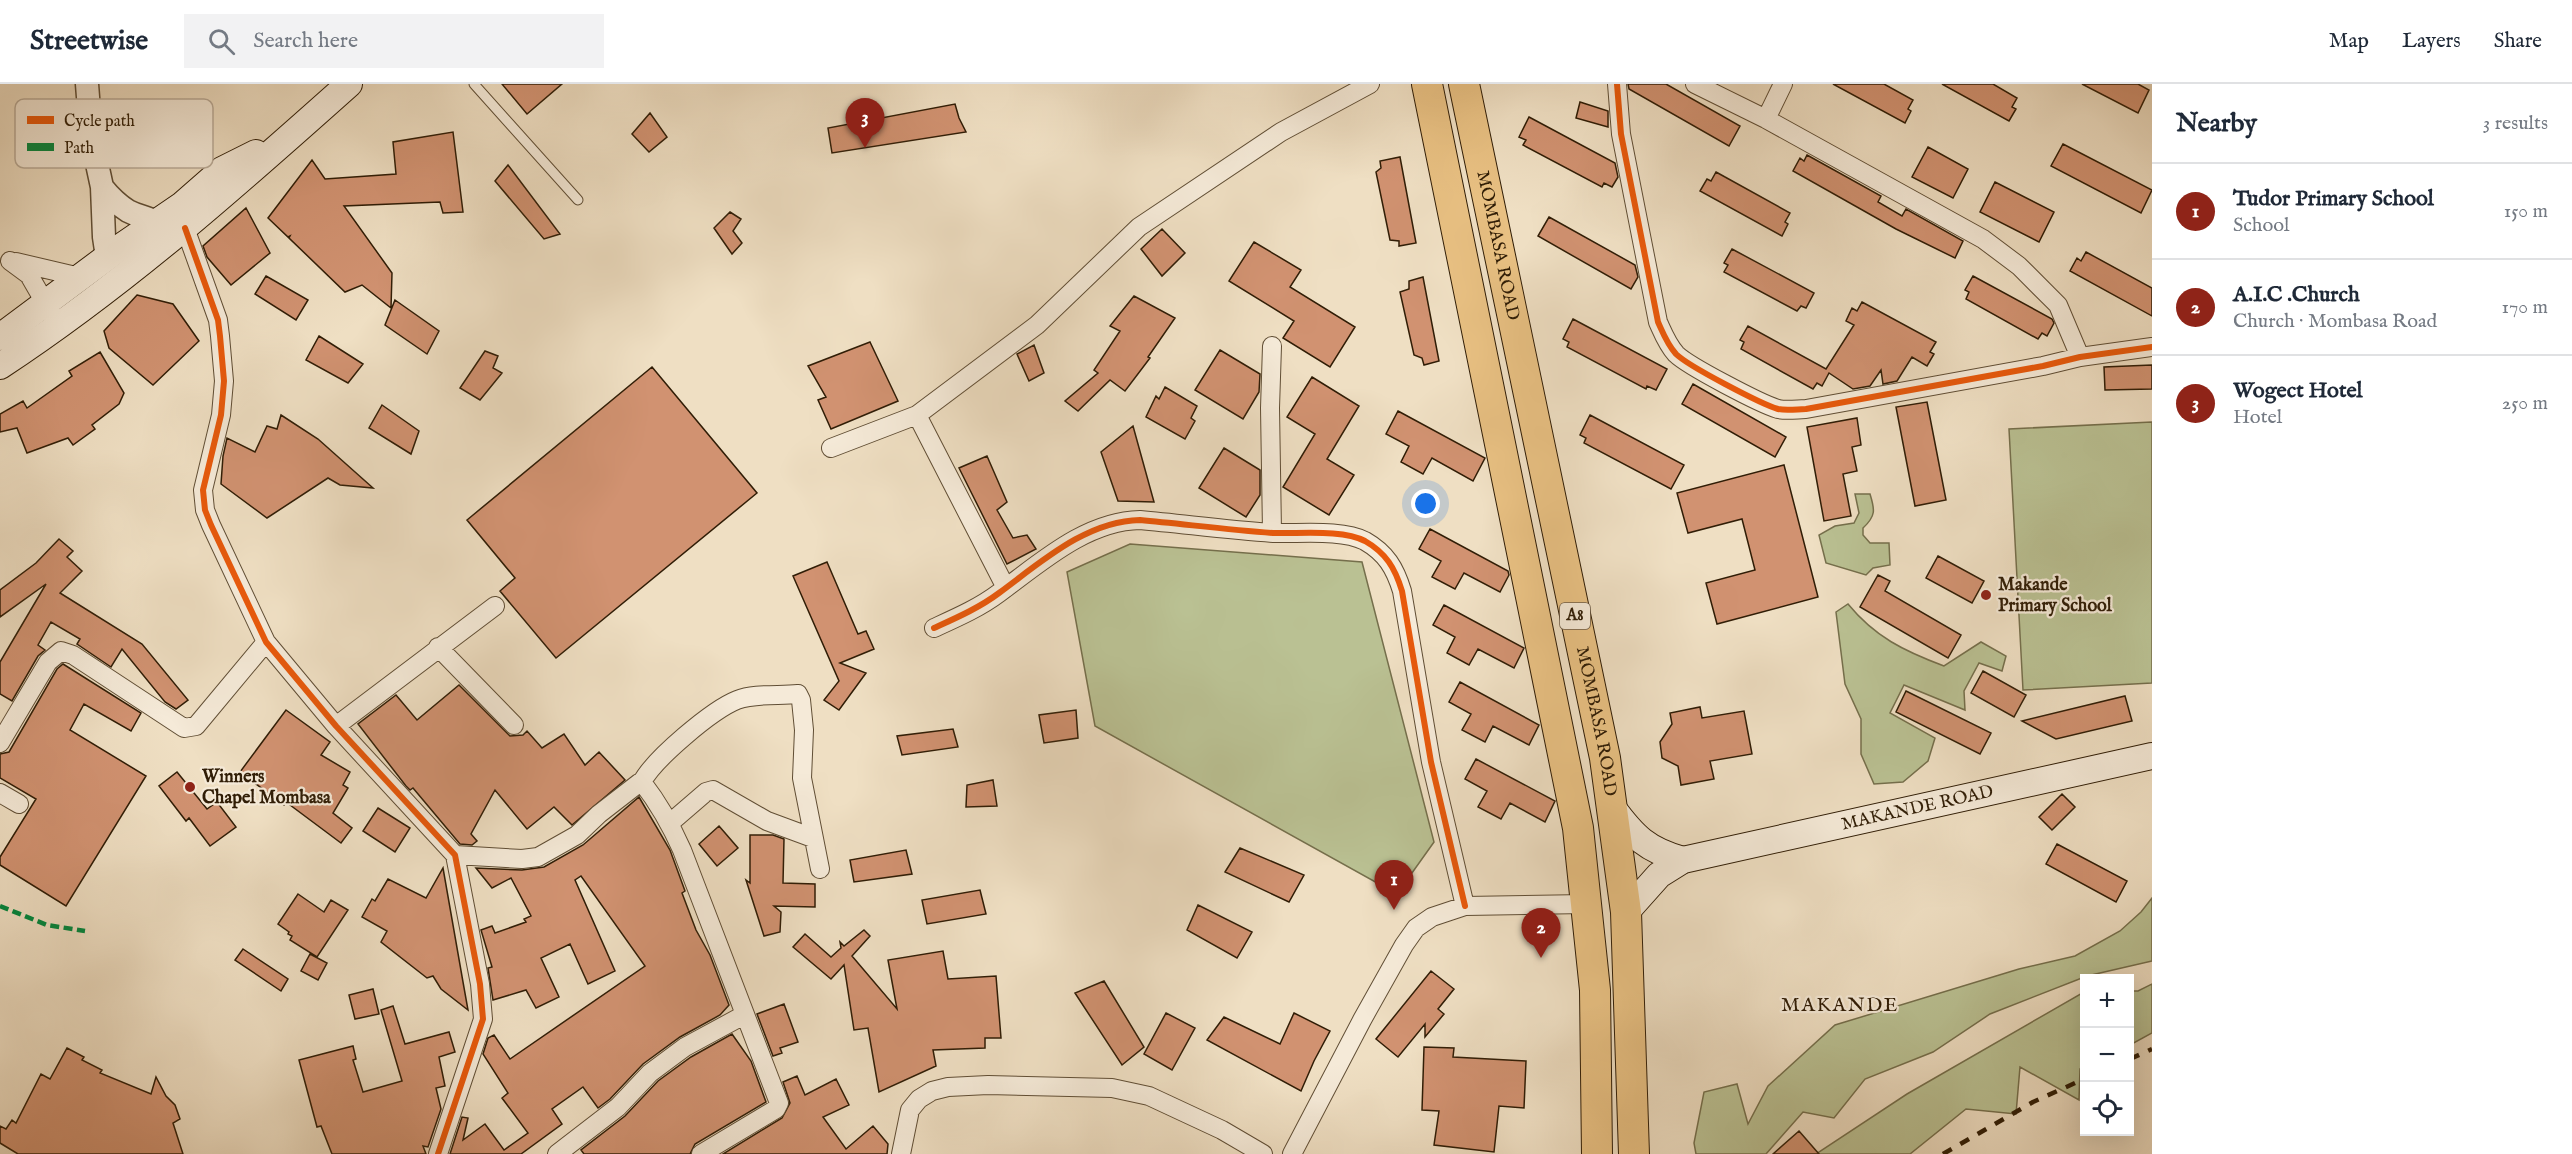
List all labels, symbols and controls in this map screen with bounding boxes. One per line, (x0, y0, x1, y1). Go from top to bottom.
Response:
search box (184, 14, 604, 68)
text: Streetwise (30, 24, 148, 59)
icon: search (205, 25, 238, 58)
text: Search here (253, 27, 358, 55)
text: Map (2329, 28, 2369, 55)
text: Layers (2402, 28, 2461, 55)
text: Share (2494, 28, 2542, 55)
pin: 3 (846, 98, 884, 148)
legend (15, 99, 213, 168)
text: Nearby (2176, 107, 2257, 140)
text: 3 results (2483, 111, 2548, 136)
text: Cycle path (64, 112, 135, 132)
text: Path (64, 139, 95, 159)
street label: MOMBASA ROAD (1471, 169, 1525, 322)
text: Tudor Primary School (2233, 185, 2434, 213)
text: 1 (2192, 199, 2199, 224)
text: 150 m (2504, 199, 2548, 224)
text: School (2233, 213, 2289, 238)
text: A.I.C .Church (2233, 281, 2360, 309)
text: 2 (2191, 295, 2200, 320)
text: 170 m (2502, 295, 2548, 320)
text: Church · Mombasa Road (2233, 309, 2437, 334)
text: Wogect Hotel (2233, 377, 2363, 405)
text: 3 (2192, 391, 2199, 416)
text: 250 m (2502, 391, 2548, 416)
text: Hotel (2233, 405, 2282, 430)
your location (1411, 489, 1440, 518)
place label: Makande Primary School (1998, 574, 2113, 618)
marker: Makande Primary School (1979, 588, 1993, 602)
road number: A8 (1560, 603, 1590, 629)
street label: MOMBASA ROAD (1570, 644, 1622, 798)
place label: Winners Chapel Mombasa (201, 766, 332, 810)
marker: Winners Chapel Mombasa (183, 780, 197, 794)
street label: MAKANDE ROAD (1839, 780, 1996, 836)
pin: 1 (1374, 860, 1414, 910)
pin: 2 (1522, 908, 1560, 958)
map controls (2080, 974, 2134, 1136)
button: + (2080, 974, 2134, 1028)
district label: MAKANDE (1781, 993, 1899, 1018)
button: − (2080, 1028, 2134, 1082)
button: locate (2080, 1082, 2134, 1136)

